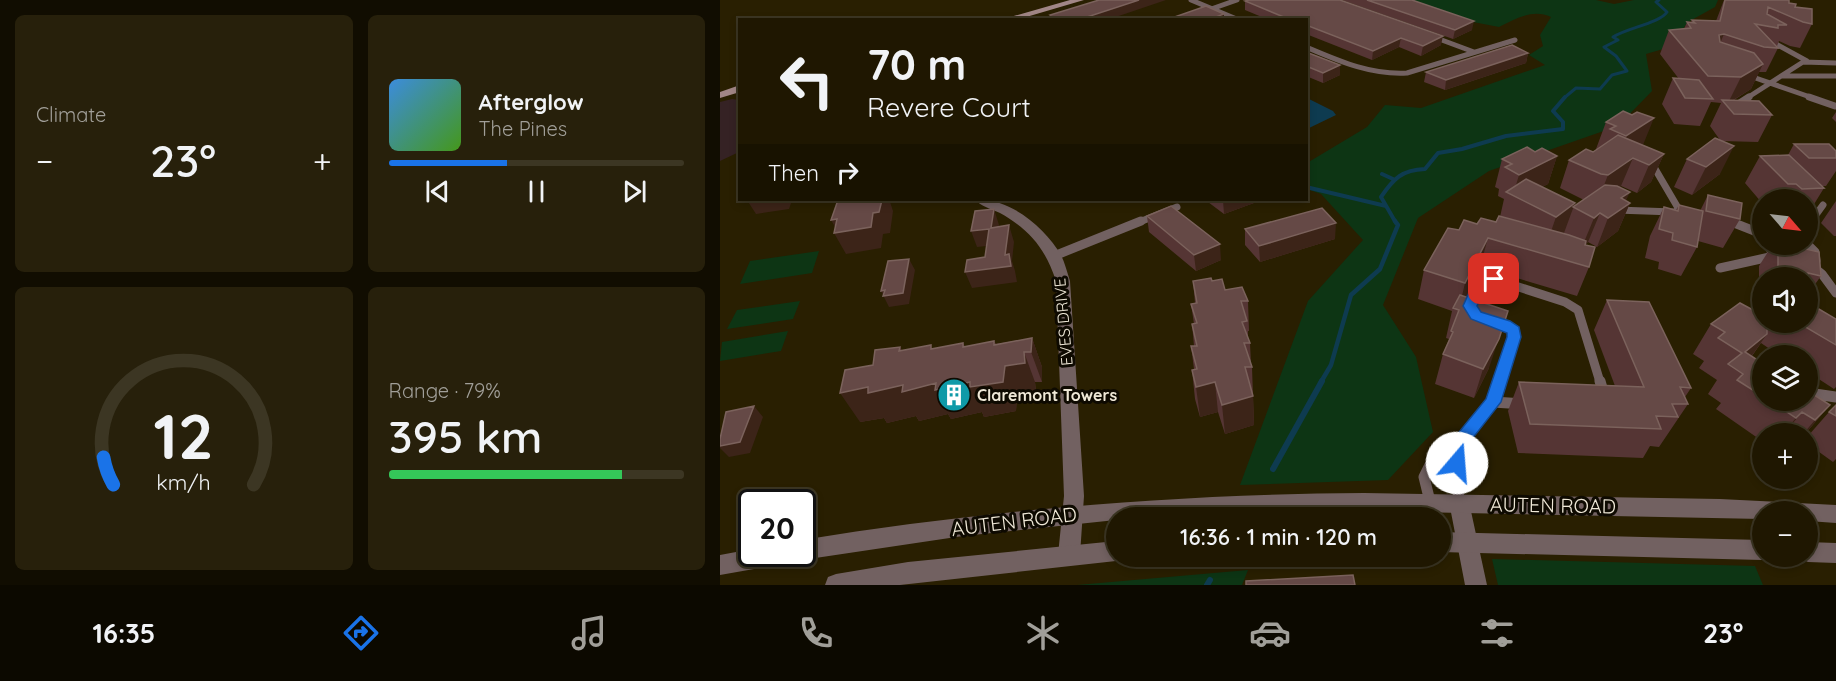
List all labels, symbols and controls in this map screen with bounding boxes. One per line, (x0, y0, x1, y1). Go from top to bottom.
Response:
text: 70 m (867, 38, 966, 91)
icon: left (768, 42, 846, 120)
text: Afterglow (479, 88, 584, 116)
text: Revere Court (867, 90, 1031, 124)
text: Climate (36, 102, 106, 127)
text: The Pines (479, 116, 567, 141)
text: 23° (150, 132, 216, 188)
text: − (36, 140, 53, 181)
text: + (313, 140, 332, 181)
icon: right (831, 156, 864, 189)
text: Then (768, 159, 819, 187)
icon: previous (421, 175, 454, 208)
icon: pause (520, 175, 553, 208)
icon: next (618, 175, 651, 208)
north arrow (1752, 189, 1818, 255)
map controls (1752, 189, 1818, 567)
pin (1468, 253, 1519, 304)
icon: arrive (1477, 262, 1510, 295)
button: sound (1752, 267, 1818, 333)
street label: EVES DRIVE (1049, 277, 1077, 367)
button: layers (1752, 345, 1818, 411)
building icon: Claremont Towers (936, 377, 972, 413)
text: Range · 79% (389, 378, 501, 403)
place label: Claremont Towers (977, 385, 1117, 405)
text: 12 (154, 397, 214, 475)
text: 395 km (389, 408, 542, 464)
button: + (1752, 423, 1818, 489)
position arrow (1425, 431, 1489, 495)
text: km/h (157, 470, 211, 496)
speed limit sign: 20 (738, 489, 816, 567)
street label: AUTEN ROAD (1490, 491, 1616, 519)
street label: AUTEN ROAD (950, 501, 1078, 541)
button: − (1752, 501, 1818, 567)
text: 16:36 · 1 min · 120 m (1180, 523, 1377, 551)
icon: directions (340, 612, 382, 654)
icon: music (568, 612, 610, 654)
icon: phone (795, 612, 837, 654)
icon: climate (1022, 612, 1064, 654)
icon: car (1249, 612, 1291, 654)
icon: filters (1476, 612, 1518, 654)
text: 16:35 (93, 616, 155, 650)
text: 23° (1703, 616, 1743, 650)

